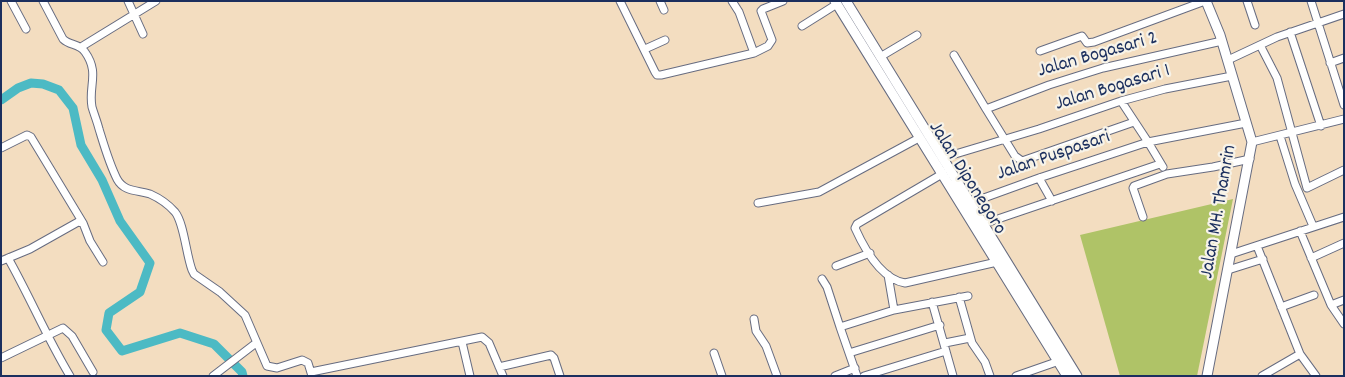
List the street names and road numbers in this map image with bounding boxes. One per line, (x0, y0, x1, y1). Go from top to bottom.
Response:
street label: Jalan Bogasari 2 (1035, 27, 1161, 85)
street label: Jalan Bogasari 1 (1053, 60, 1173, 118)
street label: Jalan Diponegoro (922, 118, 1010, 240)
street label: Jalan Puspasari (994, 126, 1114, 188)
street label: Jalan MH. Thamrin (1196, 143, 1244, 281)

